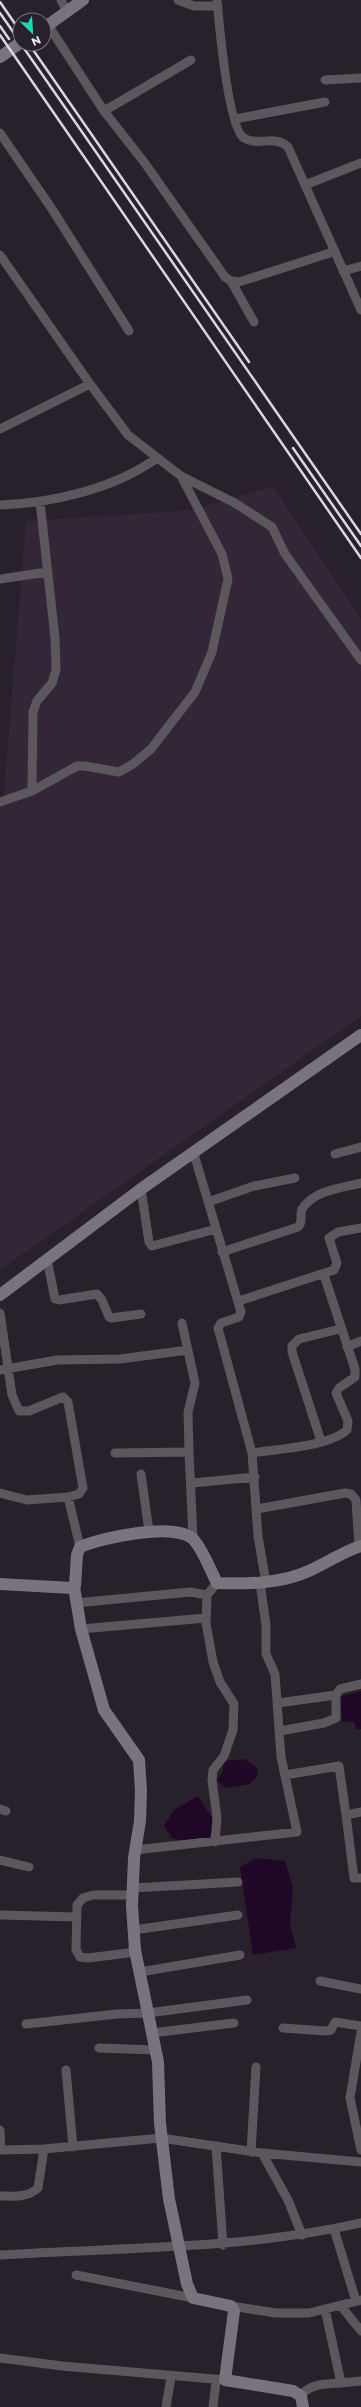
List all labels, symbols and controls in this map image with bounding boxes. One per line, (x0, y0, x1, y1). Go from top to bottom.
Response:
north arrow (12, 12, 52, 52)
text: N (29, 33, 43, 49)

